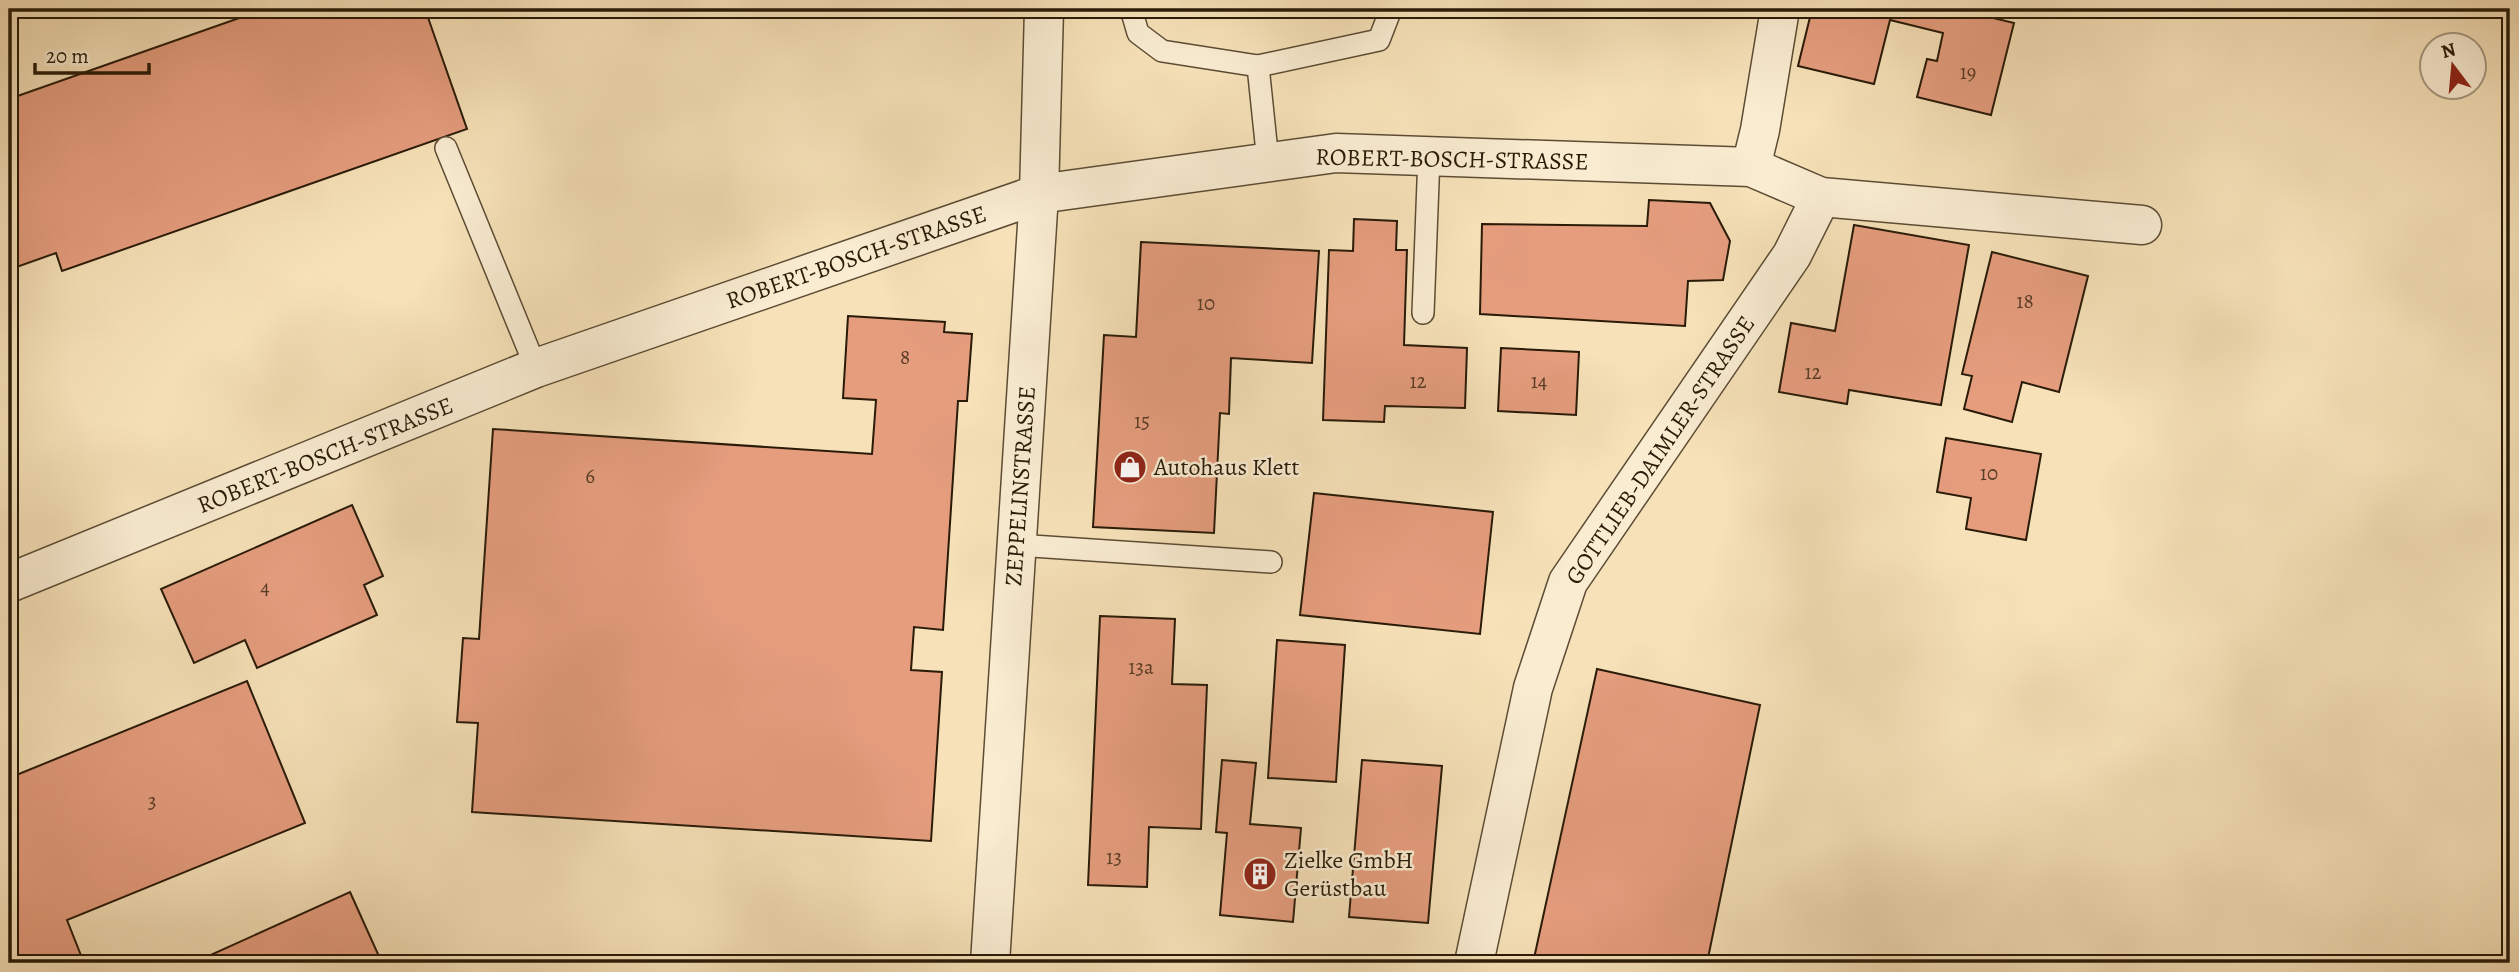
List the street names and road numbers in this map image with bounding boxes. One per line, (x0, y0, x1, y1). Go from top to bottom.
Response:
street label: ROBERT-BOSCH-STRASSE (1315, 141, 1589, 177)
street label: ROBERT-BOSCH-STRASSE (722, 197, 990, 317)
street label: GOTTLIEB-DAIMLER-STRASSE (1558, 309, 1762, 591)
street label: ZEPPELINSTRASSE (997, 385, 1043, 587)
street label: ROBERT-BOSCH-STRASSE (192, 389, 458, 521)

